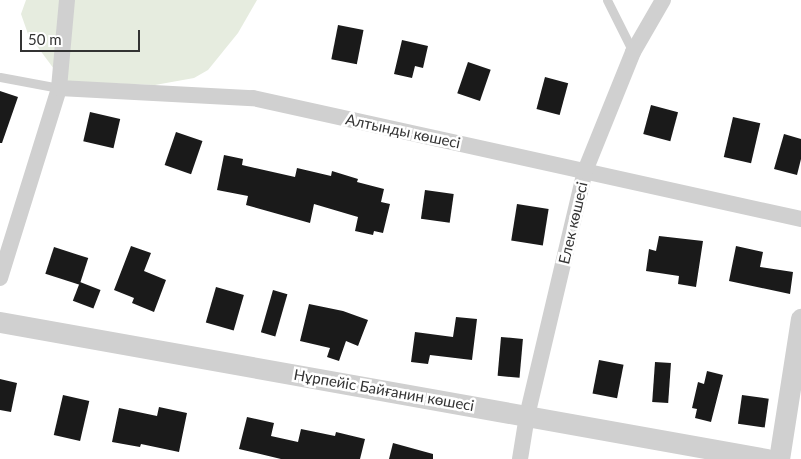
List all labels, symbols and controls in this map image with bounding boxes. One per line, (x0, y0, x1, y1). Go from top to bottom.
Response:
scale bar (22, 20, 142, 52)
text: 50 m (28, 30, 62, 48)
street label: Алтынды көшесі (344, 110, 462, 152)
street label: Елек көшесі (555, 180, 591, 266)
street label: Нұрпейіс Байғанин көшесі (292, 365, 476, 415)

